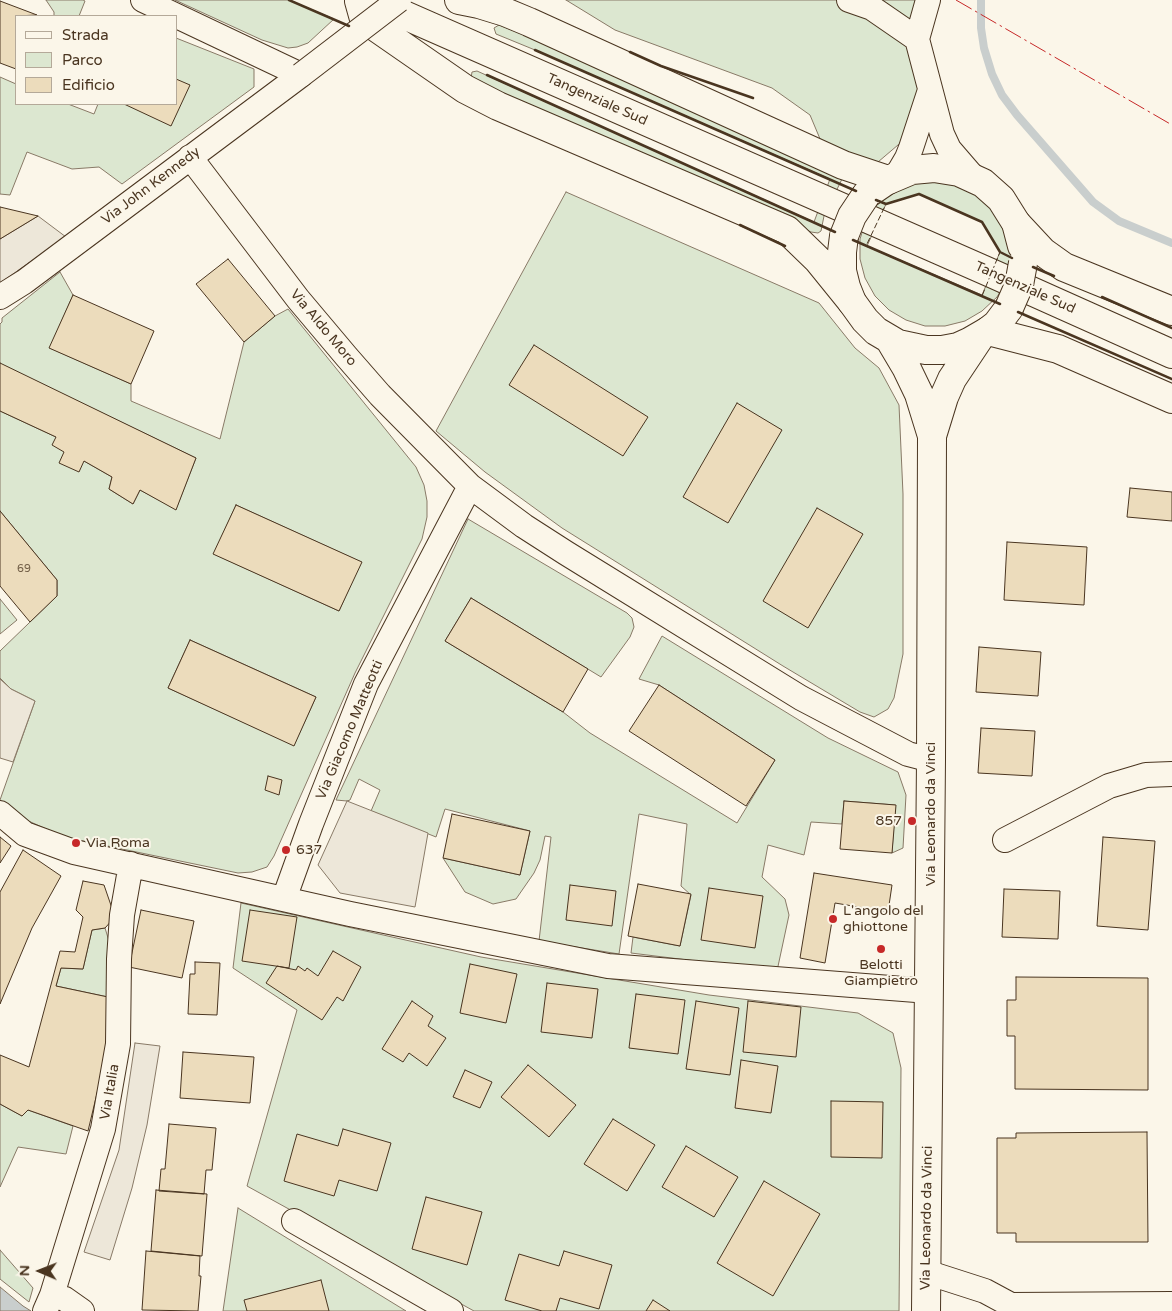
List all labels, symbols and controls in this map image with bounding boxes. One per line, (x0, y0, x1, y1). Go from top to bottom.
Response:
legend (15, 15, 178, 105)
text: Strada (62, 26, 109, 44)
text: Parco (62, 51, 103, 69)
street label: Tangenziale Sud (544, 70, 650, 130)
text: Edificio (62, 76, 115, 94)
street label: Via John Kennedy (98, 144, 204, 228)
street label: Tangenziale Sud (972, 258, 1078, 318)
street label: Via Aldo Moro (286, 286, 360, 370)
house number: 69 (17, 562, 31, 576)
street label: Via Giacomo Matteotti (313, 658, 387, 802)
street label: Via Leonardo da Vinci (923, 742, 939, 886)
place label: 857 (876, 813, 902, 829)
marker: 857 (906, 815, 918, 827)
place label: Via Roma (86, 835, 150, 851)
marker: Via Roma (70, 837, 82, 849)
place label: 637 (296, 842, 322, 858)
marker: 637 (280, 844, 292, 856)
place label: L'angolo del ghiottone (843, 903, 924, 936)
marker: L'angolo del ghiottone (827, 913, 839, 925)
marker: Belotti Giampietro (875, 943, 887, 955)
place label: Belotti Giampietro (844, 957, 918, 990)
street label: Via Italia (97, 1063, 123, 1121)
street label: Via Leonardo da Vinci (917, 1146, 937, 1290)
north arrow (15, 1246, 65, 1296)
text: N (16, 1265, 33, 1277)

